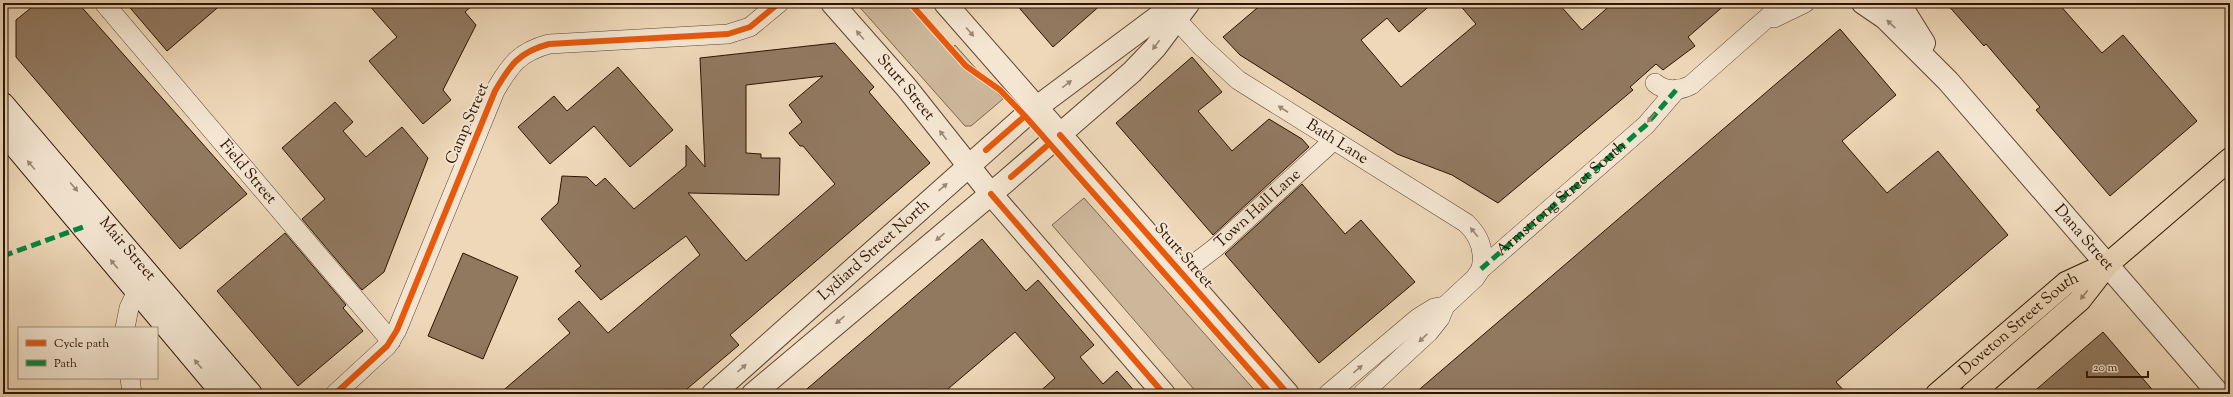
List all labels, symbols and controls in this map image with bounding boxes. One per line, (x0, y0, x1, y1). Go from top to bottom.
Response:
one-way arrow (1886, 19, 1896, 28)
one-way arrow (966, 27, 975, 38)
one-way arrow (855, 30, 865, 40)
one-way arrow (1153, 40, 1161, 50)
street label: Sturt Street (871, 49, 940, 126)
street label: Camp Street (440, 79, 496, 168)
one-way arrow (1062, 80, 1072, 88)
one-way arrow (1278, 105, 1288, 113)
one-way arrow (1647, 113, 1656, 124)
street label: Bath Lane (1302, 114, 1373, 170)
one-way arrow (939, 129, 948, 140)
street label: Field Street (213, 135, 282, 210)
street label: Armstrong Street South (1491, 135, 1632, 262)
one-way arrow (26, 159, 35, 170)
street label: Town Hall Lane (1210, 164, 1306, 254)
one-way arrow (69, 182, 79, 192)
one-way arrow (938, 183, 948, 192)
street label: Lydiard Street North (813, 194, 936, 306)
street label: Dana Street (2048, 199, 2119, 277)
street label: Mair Street (93, 212, 161, 286)
street label: Sturt Street (1148, 218, 1218, 294)
one-way arrow (1470, 227, 1479, 238)
one-way arrow (934, 232, 945, 241)
one-way arrow (110, 259, 119, 270)
street label: Doveton Street South (1954, 267, 2083, 381)
one-way arrow (2080, 289, 2088, 300)
one-way arrow (835, 316, 846, 325)
legend (18, 327, 158, 379)
one-way arrow (1418, 333, 1429, 342)
text: Cycle path (54, 335, 109, 353)
scale bar (2087, 353, 2148, 379)
text: Path (54, 355, 77, 373)
one-way arrow (193, 359, 202, 369)
text: 20 m (2093, 359, 2118, 377)
one-way arrow (738, 364, 747, 373)
one-way arrow (1353, 364, 1363, 373)

